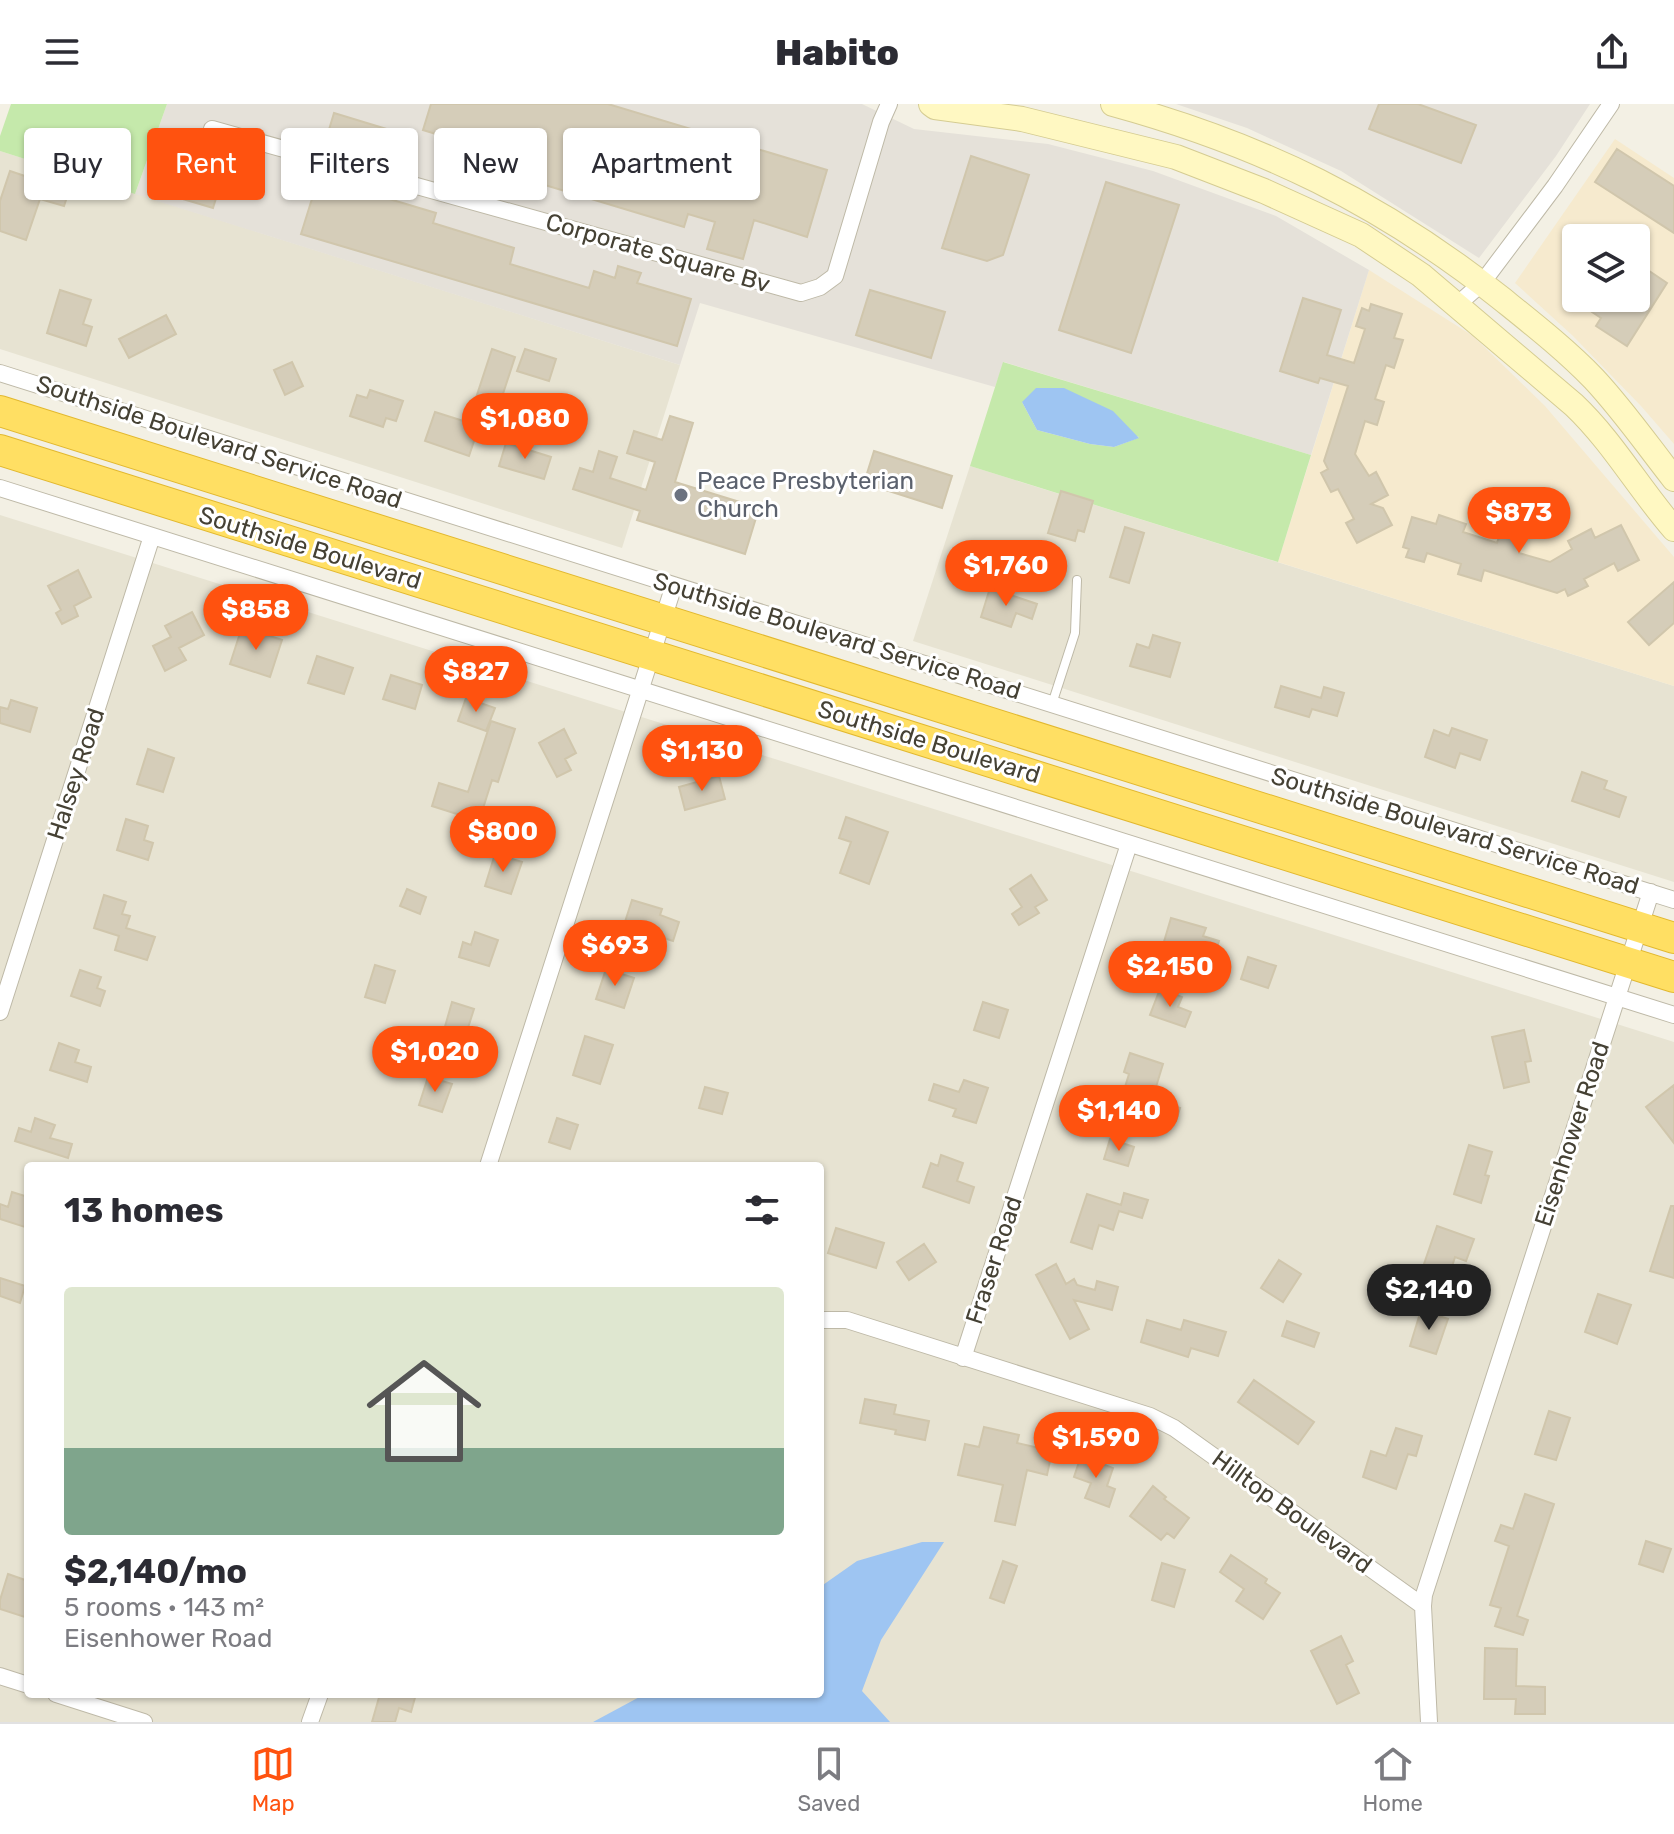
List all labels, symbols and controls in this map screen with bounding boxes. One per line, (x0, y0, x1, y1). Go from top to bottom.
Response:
icon: menu (40, 30, 84, 74)
icon: share (1590, 30, 1634, 74)
text: Habito (775, 31, 899, 74)
chip: Buy (24, 128, 131, 200)
chip: Rent (147, 128, 265, 200)
chip: Filters (281, 128, 418, 200)
chip: New (434, 128, 547, 200)
chip: Apartment (563, 128, 760, 200)
street label: Corporate Square Bv (543, 208, 773, 298)
map controls (1562, 224, 1650, 312)
button: layers (1562, 224, 1650, 312)
street label: Southside Boulevard Service Road (33, 370, 405, 514)
pin: $1,080 (460, 393, 590, 461)
text: $1,080 (480, 403, 570, 434)
place label: Peace Presbyterian Church (697, 467, 914, 523)
marker: Peace Presbyterian Church (672, 486, 690, 504)
pin: $873 (1472, 487, 1566, 555)
text: $873 (1485, 497, 1553, 528)
street label: Southside Boulevard (195, 501, 425, 595)
pin: $1,760 (941, 540, 1071, 608)
text: $1,760 (963, 550, 1049, 581)
street label: Southside Boulevard Service Road (650, 567, 1024, 705)
pin: $858 (209, 584, 303, 652)
text: $858 (221, 594, 291, 625)
pin: $827 (429, 646, 523, 714)
text: $827 (443, 656, 509, 687)
street label: Southside Boulevard (814, 695, 1044, 789)
street label: Halsey Road (42, 705, 110, 843)
pin: $1,130 (637, 725, 767, 793)
text: $1,130 (660, 735, 744, 766)
street label: Southside Boulevard Service Road (1268, 762, 1642, 900)
pin: $800 (456, 806, 550, 874)
text: $800 (468, 816, 538, 847)
pin: $693 (568, 920, 662, 988)
text: $693 (581, 930, 649, 961)
pin: $2,150 (1105, 941, 1235, 1009)
text: $2,150 (1126, 951, 1214, 982)
pin: $1,020 (370, 1026, 500, 1094)
text: $1,020 (390, 1036, 480, 1067)
street label: Eisenhower Road (1529, 1038, 1615, 1230)
pin: $1,140 (1054, 1085, 1184, 1153)
text: $1,140 (1077, 1095, 1161, 1126)
icon: filters (740, 1188, 784, 1232)
text: 13 homes (64, 1190, 224, 1231)
street label: Fraser Road (960, 1192, 1028, 1328)
pin: $2,140 (1364, 1264, 1494, 1332)
text: $2,140 (1385, 1274, 1473, 1305)
icon: home (352, 1339, 496, 1483)
pin: $1,590 (1031, 1412, 1161, 1480)
text: $1,590 (1052, 1422, 1140, 1453)
street label: Hilltop Boulevard (1207, 1445, 1377, 1579)
text: $2,140/mo (64, 1551, 247, 1592)
text: 5 rooms · 143 m² (64, 1592, 264, 1623)
text: Eisenhower Road (64, 1623, 272, 1654)
tab: Map (251, 1742, 295, 1817)
tab: Saved (797, 1742, 860, 1817)
tab: Home (1363, 1742, 1423, 1817)

